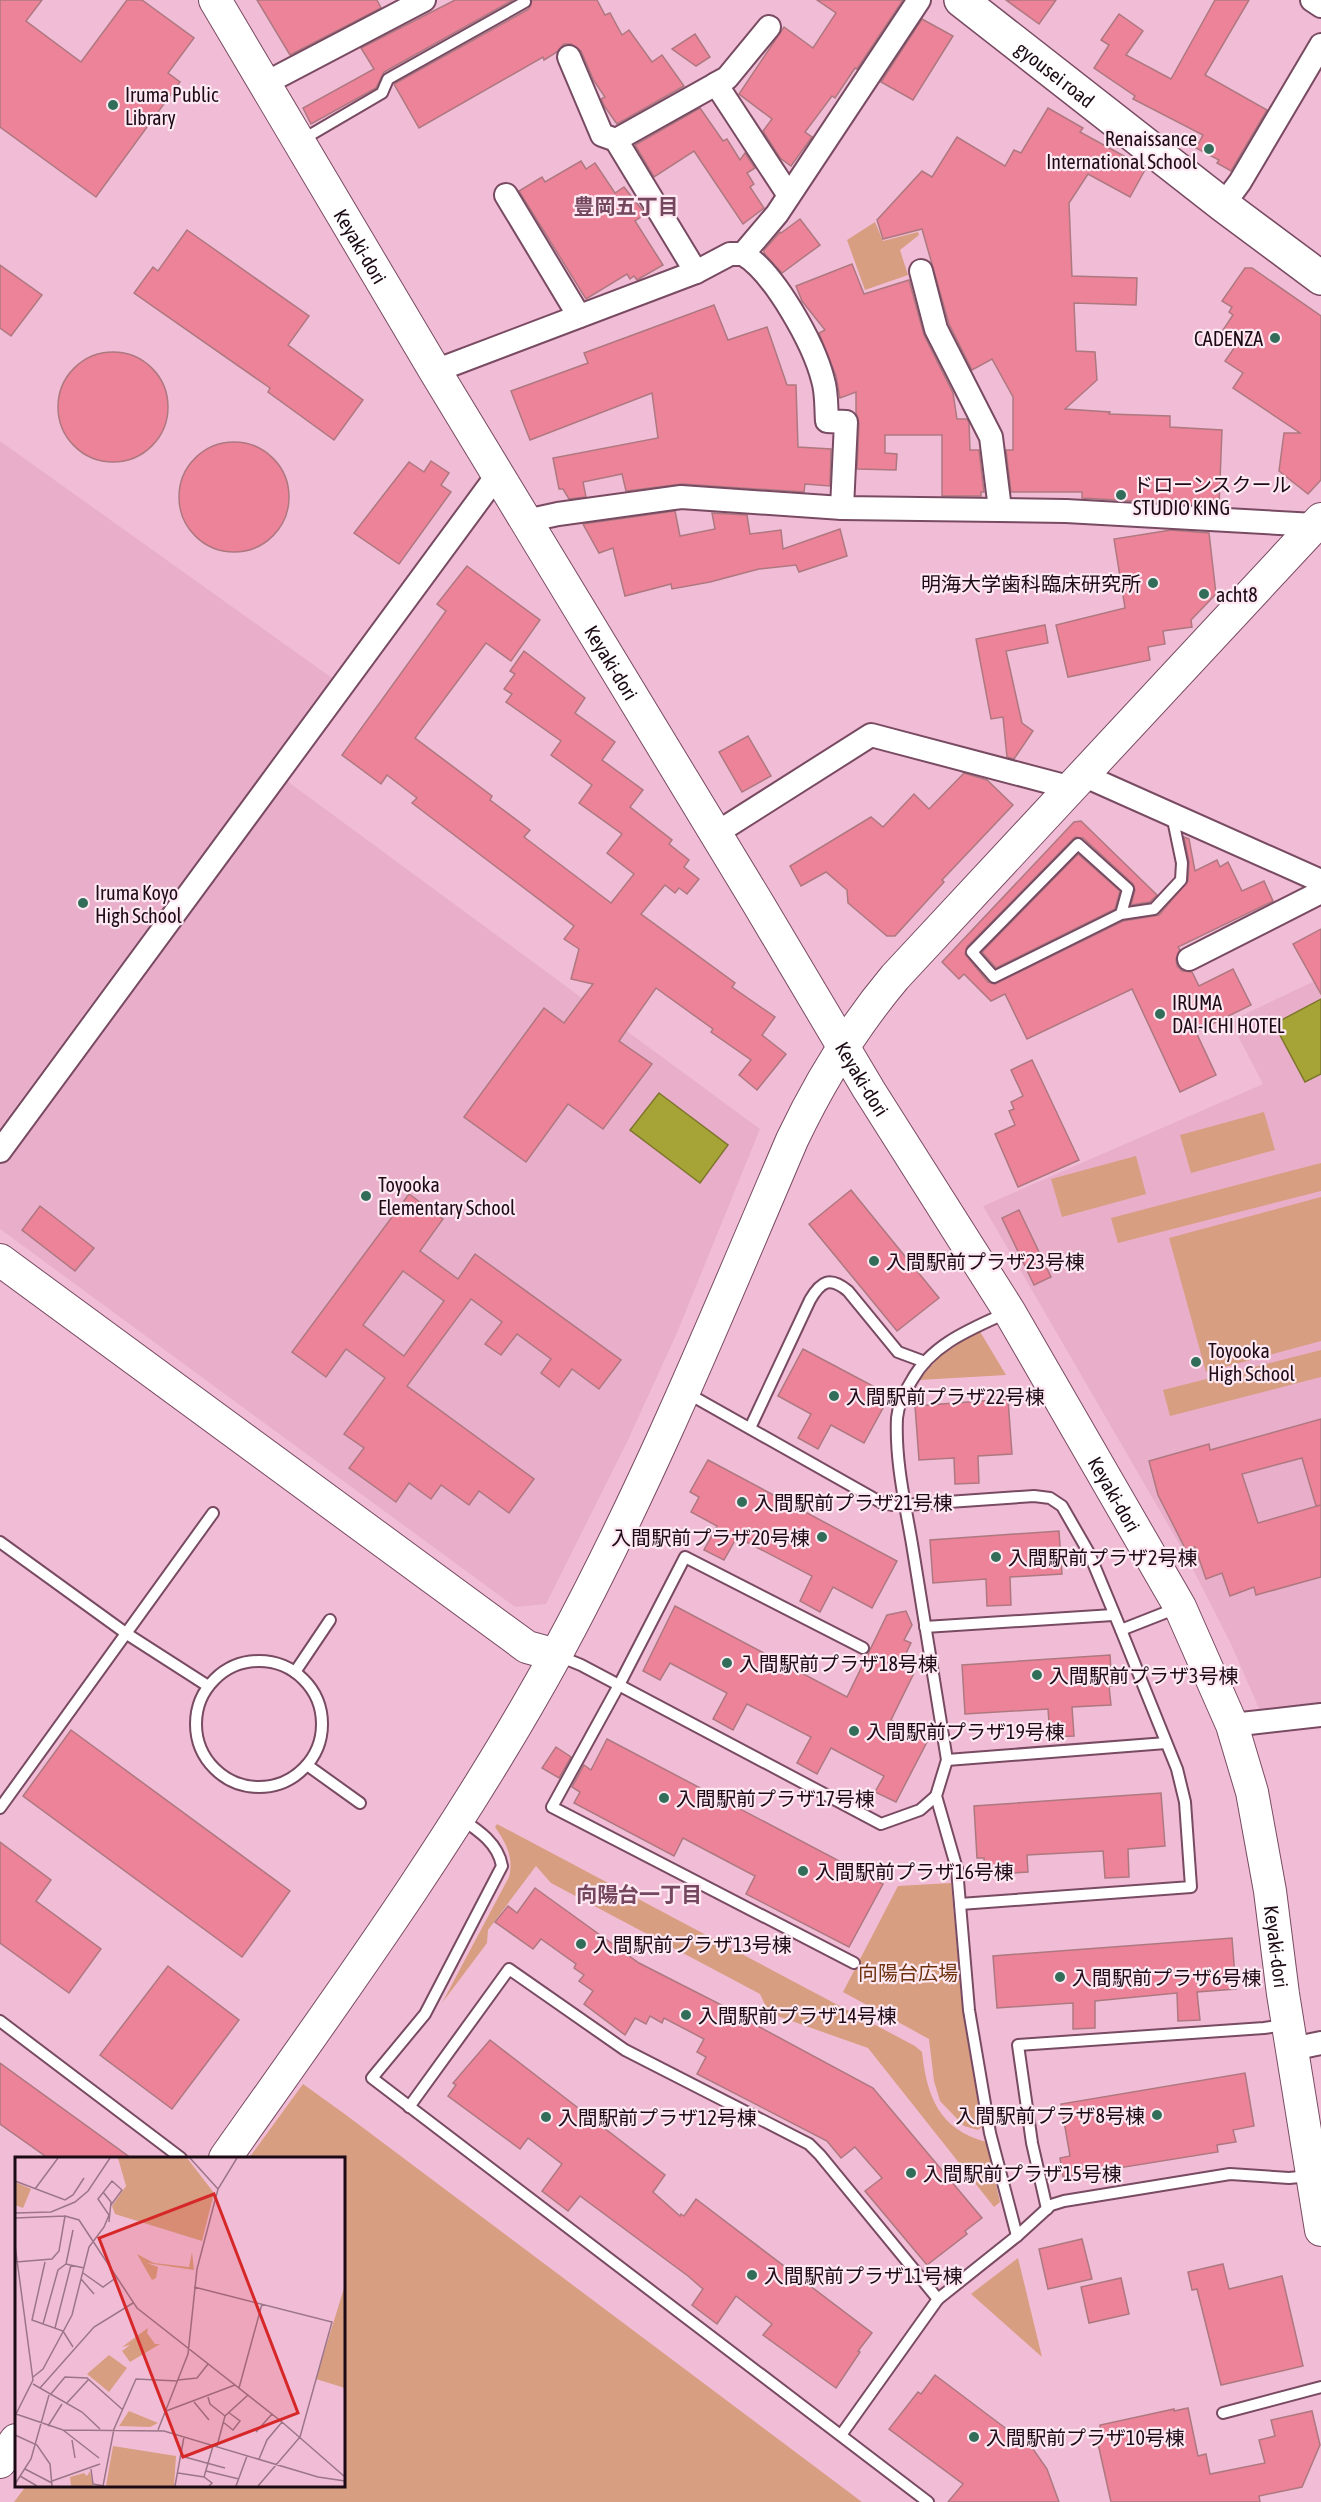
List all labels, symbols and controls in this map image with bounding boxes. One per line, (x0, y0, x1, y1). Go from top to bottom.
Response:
street label: gyousei road (1012, 36, 1099, 112)
place label: Iruma Public Library (125, 83, 219, 129)
marker: Iruma Public Library (106, 98, 120, 112)
place label: Renaissance International School (1046, 127, 1198, 173)
marker: Renaissance International School (1202, 142, 1216, 156)
district label: 豊岡五丁目 (574, 194, 679, 218)
street label: Keyaki-dori (330, 204, 392, 288)
place label: CADENZA (1194, 327, 1263, 350)
marker: CADENZA (1268, 331, 1282, 345)
place label: ドローンスクール STUDIO KING (1133, 473, 1292, 519)
marker: ドローンスクール STUDIO KING (1114, 488, 1128, 502)
place label: 明海大学歯科臨床研究所 (921, 572, 1141, 595)
marker: 明海大学歯科臨床研究所 (1146, 576, 1160, 590)
place label: acht8 (1216, 583, 1258, 606)
marker: acht8 (1197, 587, 1211, 601)
street label: Keyaki-dori (580, 621, 643, 704)
place label: Iruma Koyo High School (95, 881, 183, 927)
marker: Iruma Koyo High School (76, 896, 90, 910)
place label: IRUMA DAI-ICHI HOTEL (1172, 991, 1285, 1037)
marker: IRUMA DAI-ICHI HOTEL (1153, 1007, 1167, 1021)
street label: Keyaki-dori (831, 1037, 894, 1120)
place label: Toyooka Elementary School (378, 1173, 516, 1219)
marker: Toyooka Elementary School (359, 1189, 373, 1203)
place label: 入間駅前プラザ23号棟 (886, 1250, 1085, 1273)
marker: 入間駅前プラザ23号棟 (867, 1254, 881, 1268)
place label: Toyooka High School (1208, 1339, 1296, 1385)
marker: Toyooka High School (1189, 1355, 1203, 1369)
place label: 入間駅前プラザ22号棟 (846, 1385, 1045, 1408)
marker: 入間駅前プラザ22号棟 (827, 1389, 841, 1403)
street label: Keyaki-dori (1084, 1452, 1145, 1536)
place label: 入間駅前プラザ21号棟 (754, 1491, 953, 1514)
marker: 入間駅前プラザ21号棟 (735, 1495, 749, 1509)
place label: 入間駅前プラザ20号棟 (611, 1526, 810, 1549)
marker: 入間駅前プラザ20号棟 (815, 1530, 829, 1544)
place label: 入間駅前プラザ2号棟 (1008, 1546, 1197, 1569)
marker: 入間駅前プラザ2号棟 (989, 1550, 1003, 1564)
place label: 入間駅前プラザ18号棟 (739, 1652, 938, 1675)
marker: 入間駅前プラザ18号棟 (720, 1656, 734, 1670)
place label: 入間駅前プラザ3号棟 (1049, 1664, 1238, 1687)
marker: 入間駅前プラザ3号棟 (1030, 1668, 1044, 1682)
place label: 入間駅前プラザ19号棟 (866, 1720, 1065, 1743)
marker: 入間駅前プラザ19号棟 (847, 1724, 861, 1738)
place label: 入間駅前プラザ17号棟 (676, 1787, 875, 1810)
marker: 入間駅前プラザ17号棟 (657, 1791, 671, 1805)
place label: 入間駅前プラザ16号棟 (815, 1860, 1014, 1883)
marker: 入間駅前プラザ16号棟 (796, 1864, 810, 1878)
district label: 向陽台一丁目 (576, 1882, 702, 1906)
street label: Keyaki-dori (1260, 1904, 1294, 1989)
place label: 入間駅前プラザ13号棟 (593, 1933, 792, 1956)
marker: 入間駅前プラザ13号棟 (574, 1937, 588, 1951)
park label: 向陽台広場 (858, 1961, 958, 1984)
place label: 入間駅前プラザ6号棟 (1072, 1966, 1261, 1989)
marker: 入間駅前プラザ6号棟 (1053, 1970, 1067, 1984)
place label: 入間駅前プラザ14号棟 (698, 2004, 897, 2027)
marker: 入間駅前プラザ14号棟 (679, 2008, 693, 2022)
place label: 入間駅前プラザ8号棟 (956, 2104, 1145, 2127)
place label: 入間駅前プラザ12号棟 (558, 2106, 757, 2129)
marker: 入間駅前プラザ8号棟 (1150, 2108, 1164, 2122)
marker: 入間駅前プラザ12号棟 (539, 2110, 553, 2124)
inset map (15, 2157, 345, 2487)
place label: 入間駅前プラザ15号棟 (923, 2162, 1122, 2185)
marker: 入間駅前プラザ15号棟 (904, 2166, 918, 2180)
place label: 入間駅前プラザ11号棟 (764, 2264, 963, 2287)
marker: 入間駅前プラザ11号棟 (745, 2268, 759, 2282)
place label: 入間駅前プラザ10号棟 (986, 2426, 1185, 2449)
marker: 入間駅前プラザ10号棟 (967, 2430, 981, 2444)

